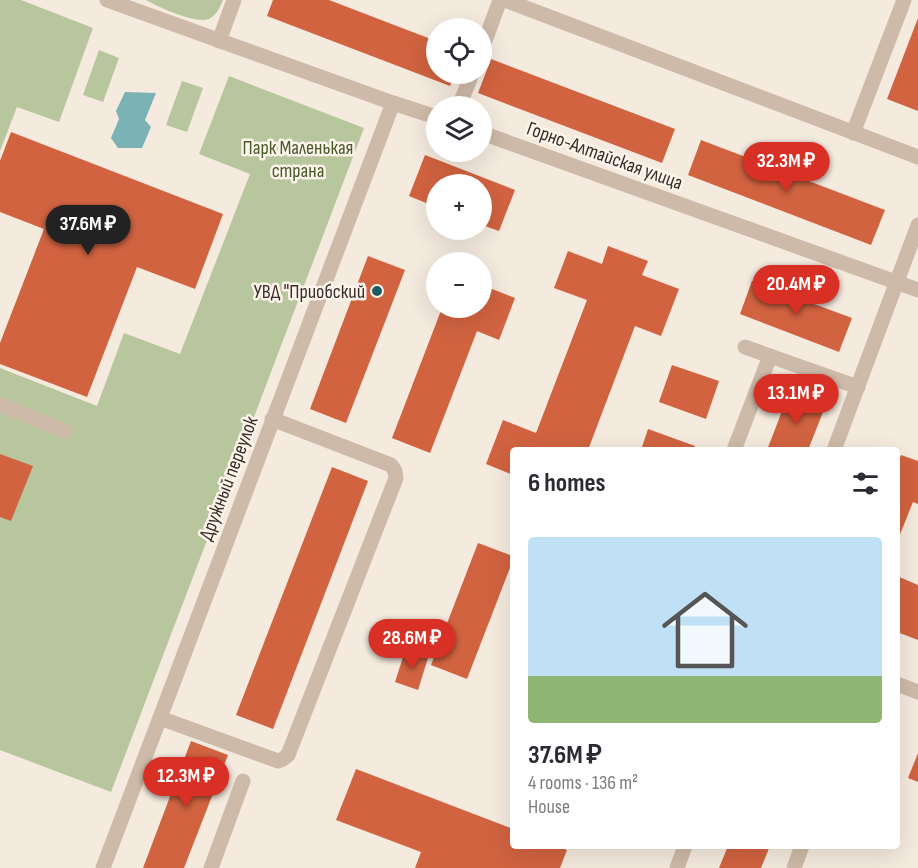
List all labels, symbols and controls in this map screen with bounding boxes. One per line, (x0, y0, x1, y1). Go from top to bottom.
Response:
map controls (426, 18, 492, 318)
button: locate (426, 18, 492, 84)
button: layers (426, 96, 492, 162)
street label: Горно-Алтайская улица (523, 117, 686, 195)
park label: Парк Маленькая страна (243, 136, 353, 183)
pin: 32.3M ₽ (731, 142, 841, 193)
text: 32.3M ₽ (757, 149, 815, 173)
button: + (426, 174, 492, 240)
pin: 37.6M ₽ (33, 205, 143, 256)
text: 37.6M ₽ (60, 212, 116, 236)
button: − (426, 252, 492, 318)
pin: 20.4M ₽ (741, 265, 851, 316)
text: 20.4M ₽ (766, 272, 826, 296)
place label: УВД "Приобский (253, 280, 365, 304)
marker: УВД "Приобский (370, 284, 384, 298)
pin: 13.1M ₽ (741, 374, 851, 425)
text: 13.1M ₽ (768, 381, 824, 405)
street label: Дружный переулок (194, 412, 264, 544)
icon: filters (849, 467, 882, 500)
text: 6 homes (528, 468, 606, 499)
icon: home (651, 576, 759, 684)
pin: 28.6M ₽ (357, 619, 467, 670)
text: 28.6M ₽ (382, 626, 442, 650)
text: 37.6M ₽ (528, 740, 602, 771)
pin: 12.3M ₽ (131, 757, 241, 808)
text: 12.3M ₽ (157, 764, 215, 788)
text: 4 rooms · 136 m² (528, 771, 638, 795)
text: House (528, 795, 570, 819)

